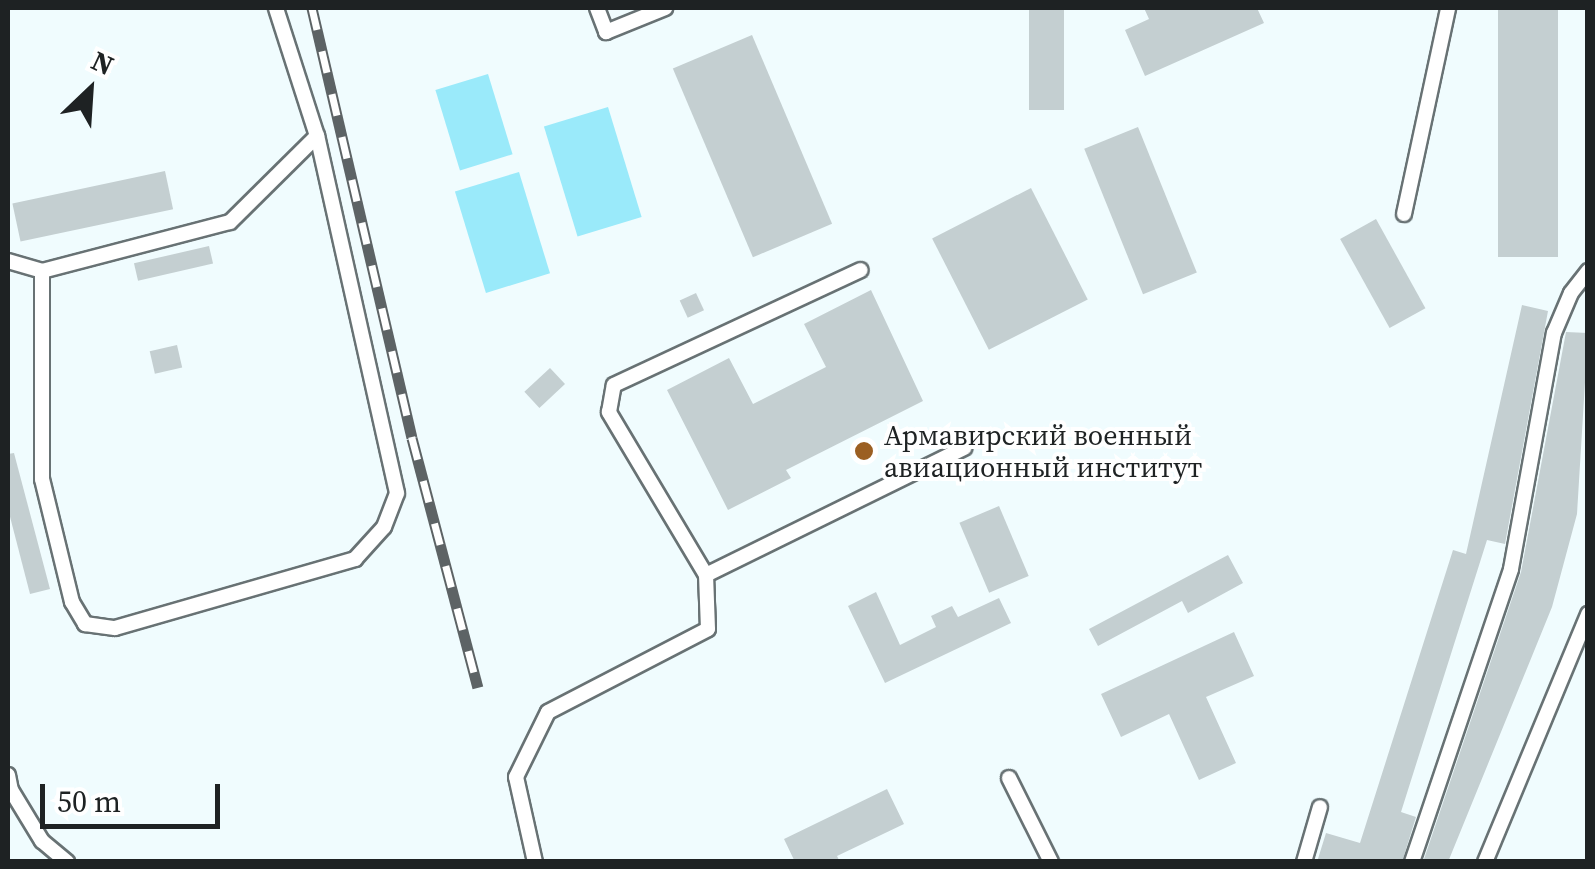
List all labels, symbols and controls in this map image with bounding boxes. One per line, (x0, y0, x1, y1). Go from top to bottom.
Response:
north arrow (40, 40, 140, 140)
text: N (85, 41, 120, 84)
place label: Армавирский военный авиационный институт (884, 418, 1202, 484)
marker: Армавирский военный авиационный институт (853, 440, 875, 462)
scale bar (45, 764, 225, 826)
text: 50 m (57, 781, 121, 822)

